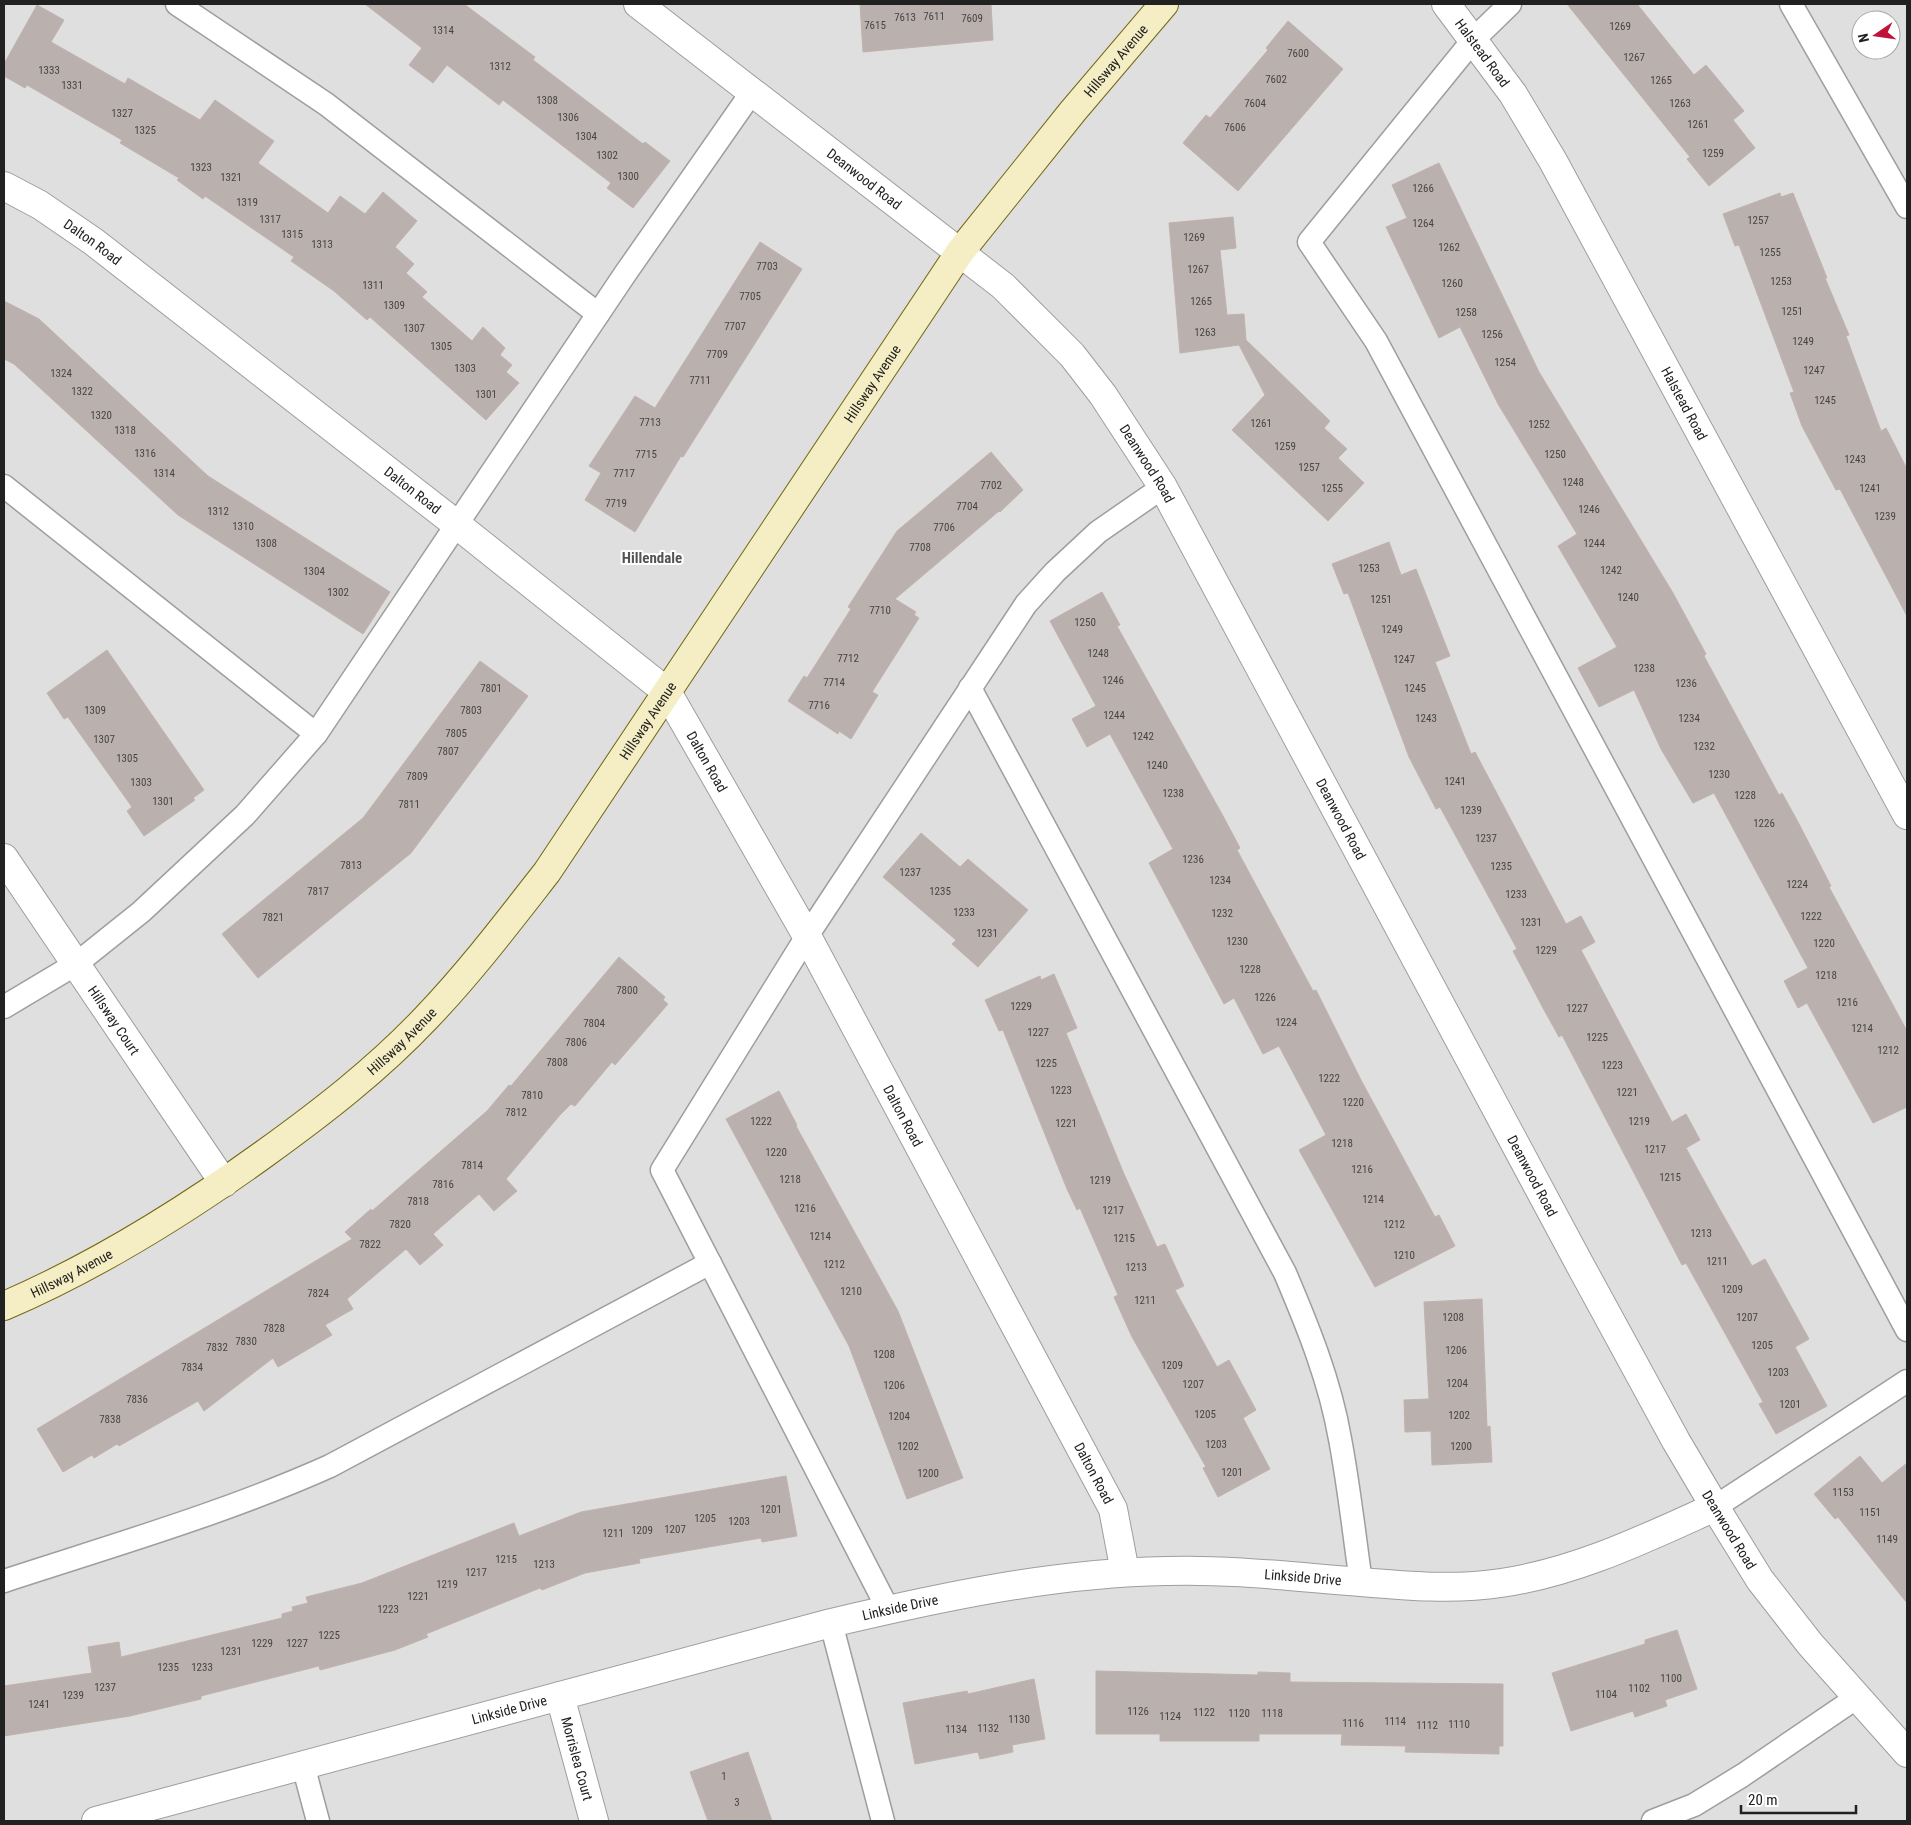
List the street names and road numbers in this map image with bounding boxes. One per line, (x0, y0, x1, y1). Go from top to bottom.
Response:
street label: Halstead Road (1452, 16, 1513, 90)
street label: Hillsway Avenue (1081, 21, 1151, 100)
street label: Deanwood Road (824, 145, 905, 213)
street label: Dalton Road (61, 216, 124, 268)
street label: Hillsway Avenue (841, 342, 904, 426)
street label: Halstead Road (1658, 364, 1711, 443)
street label: Deanwood Road (1116, 421, 1178, 505)
street label: Dalton Road (381, 463, 444, 517)
street label: Hillsway Avenue (616, 679, 680, 763)
street label: Dalton Road (683, 729, 731, 795)
street label: Deanwood Road (1313, 776, 1369, 862)
street label: Hillsway Court (85, 983, 143, 1058)
street label: Hillsway Avenue (364, 1004, 440, 1078)
street label: Dalton Road (880, 1083, 926, 1149)
street label: Deanwood Road (1504, 1133, 1561, 1219)
street label: Hillsway Avenue (28, 1245, 116, 1301)
street label: Dalton Road (1071, 1440, 1117, 1507)
street label: Deanwood Road (1699, 1488, 1759, 1572)
street label: Linkside Drive (1264, 1566, 1343, 1588)
street label: Linkside Drive (860, 1591, 940, 1623)
street label: Linkside Drive (470, 1692, 549, 1727)
street label: Morrislea Court (558, 1715, 596, 1802)

